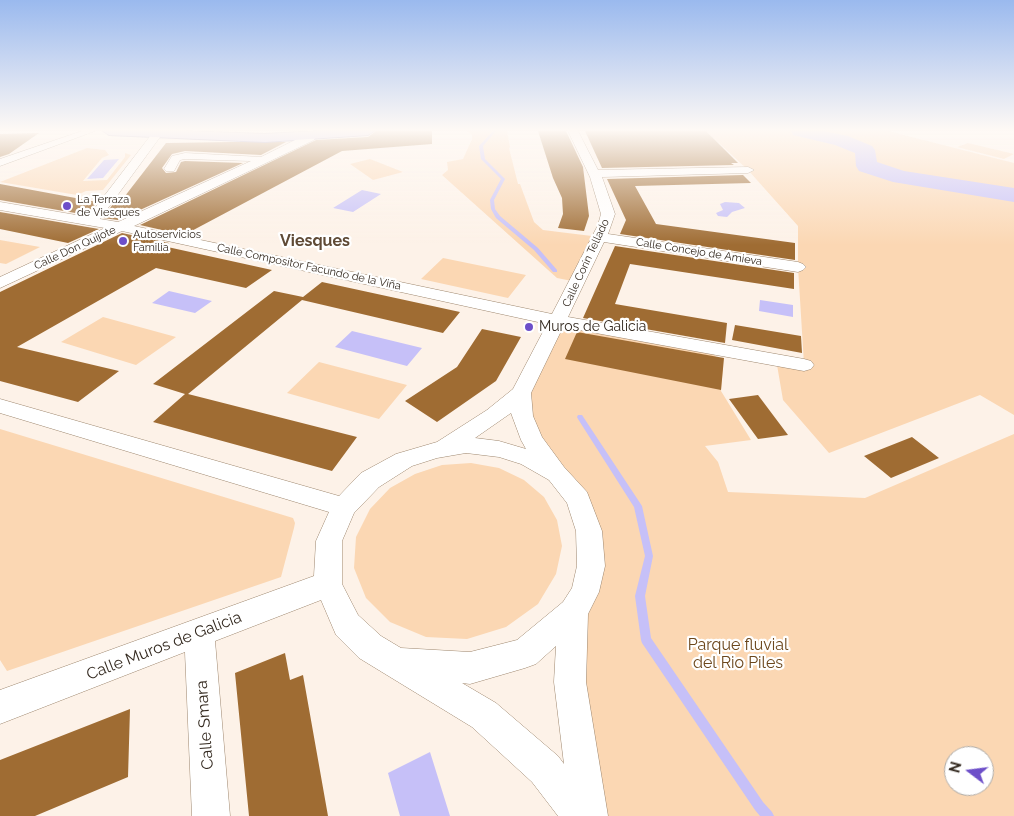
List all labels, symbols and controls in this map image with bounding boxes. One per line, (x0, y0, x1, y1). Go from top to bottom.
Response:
place label: La Terraza de Viesques (77, 193, 140, 219)
marker: La Terraza de Viesques (61, 200, 73, 212)
street label: Calle Corín Tellado (560, 217, 612, 309)
street label: Calle Don Quijote (32, 223, 118, 273)
place label: Autoservicios Familia (133, 228, 201, 254)
district label: Viesques (280, 231, 350, 251)
marker: Autoservicios Familia (117, 235, 129, 247)
street label: Calle Concejo de Amieva (635, 235, 763, 269)
street label: Calle Compositor Facundo de la Viña (216, 241, 402, 293)
place label: Muros de Galicia (539, 319, 646, 335)
marker: Muros de Galicia (523, 321, 535, 333)
street label: Calle Muros de Galicia (84, 608, 244, 684)
park label: Parque fluvial del Rio Piles (688, 635, 788, 673)
street label: Calle Smara (192, 680, 218, 770)
north arrow (944, 746, 994, 796)
text: N (946, 760, 965, 775)

